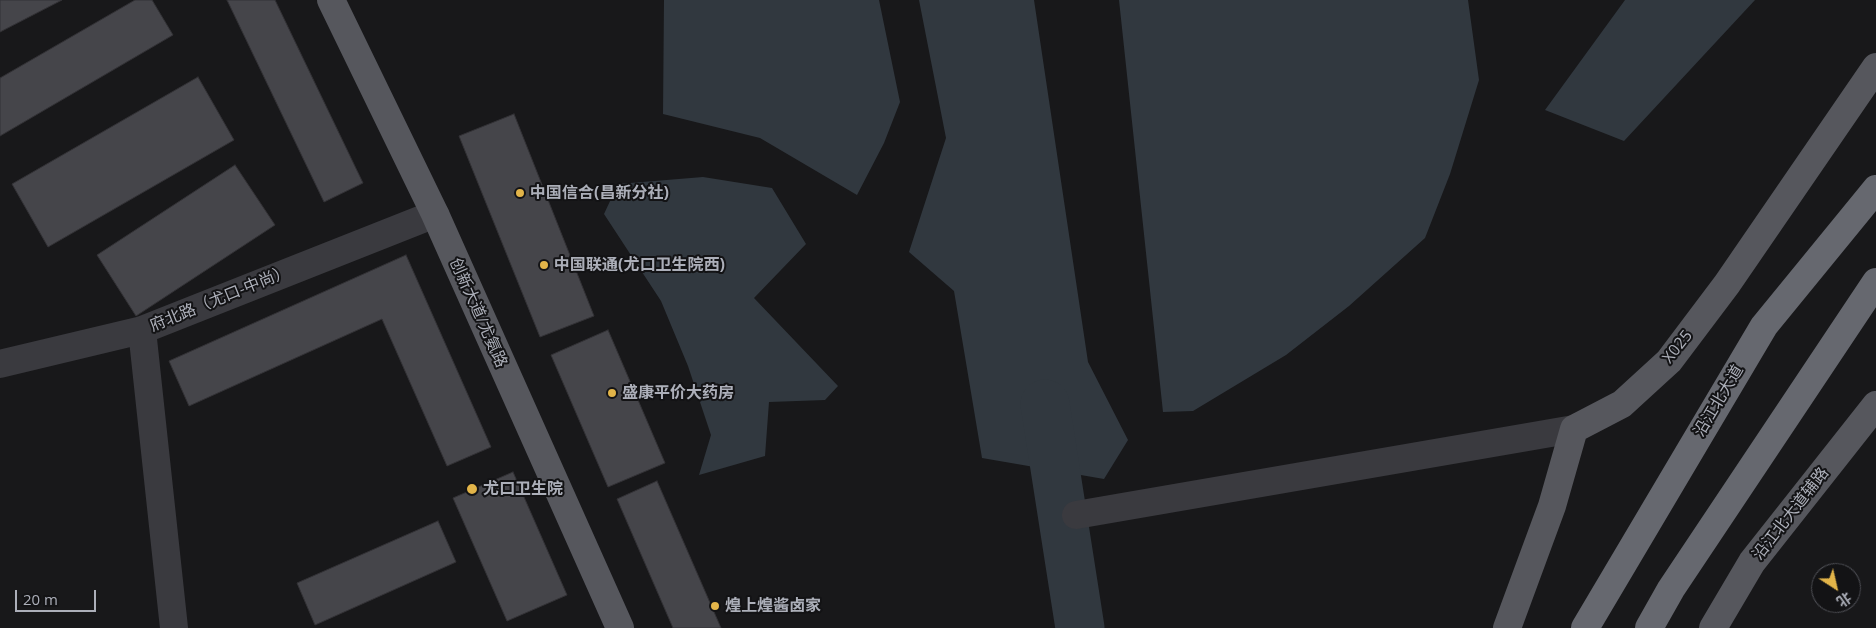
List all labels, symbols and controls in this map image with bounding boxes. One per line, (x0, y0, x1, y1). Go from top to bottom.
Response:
place label: 中国信合(昌新分社) (530, 183, 669, 203)
marker: 中国信合(昌新分社) (514, 187, 526, 199)
street label: 创新大道/尤氨路 (445, 255, 511, 371)
place label: 中国联通(尤口卫生院西) (554, 255, 725, 275)
marker: 中国联通(尤口卫生院西) (538, 259, 550, 271)
street label: 府北路（尤口-中尚） (147, 262, 293, 336)
street label: X025 (1659, 327, 1697, 367)
street label: 沿江北大道 (1690, 362, 1748, 440)
place label: 盛康平价大药房 (622, 383, 734, 403)
marker: 盛康平价大药房 (606, 387, 618, 399)
street label: 沿江北大道辅路 (1749, 464, 1833, 564)
place label: 尤口卫生院 (483, 479, 563, 499)
marker: 尤口卫生院 (465, 482, 479, 496)
north arrow (1811, 563, 1861, 613)
scale bar (18, 580, 99, 612)
text: 北 (1833, 588, 1855, 612)
text: 20 m (23, 589, 58, 609)
place label: 煌上煌酱卤家 (725, 596, 821, 616)
marker: 煌上煌酱卤家 (709, 600, 721, 612)

